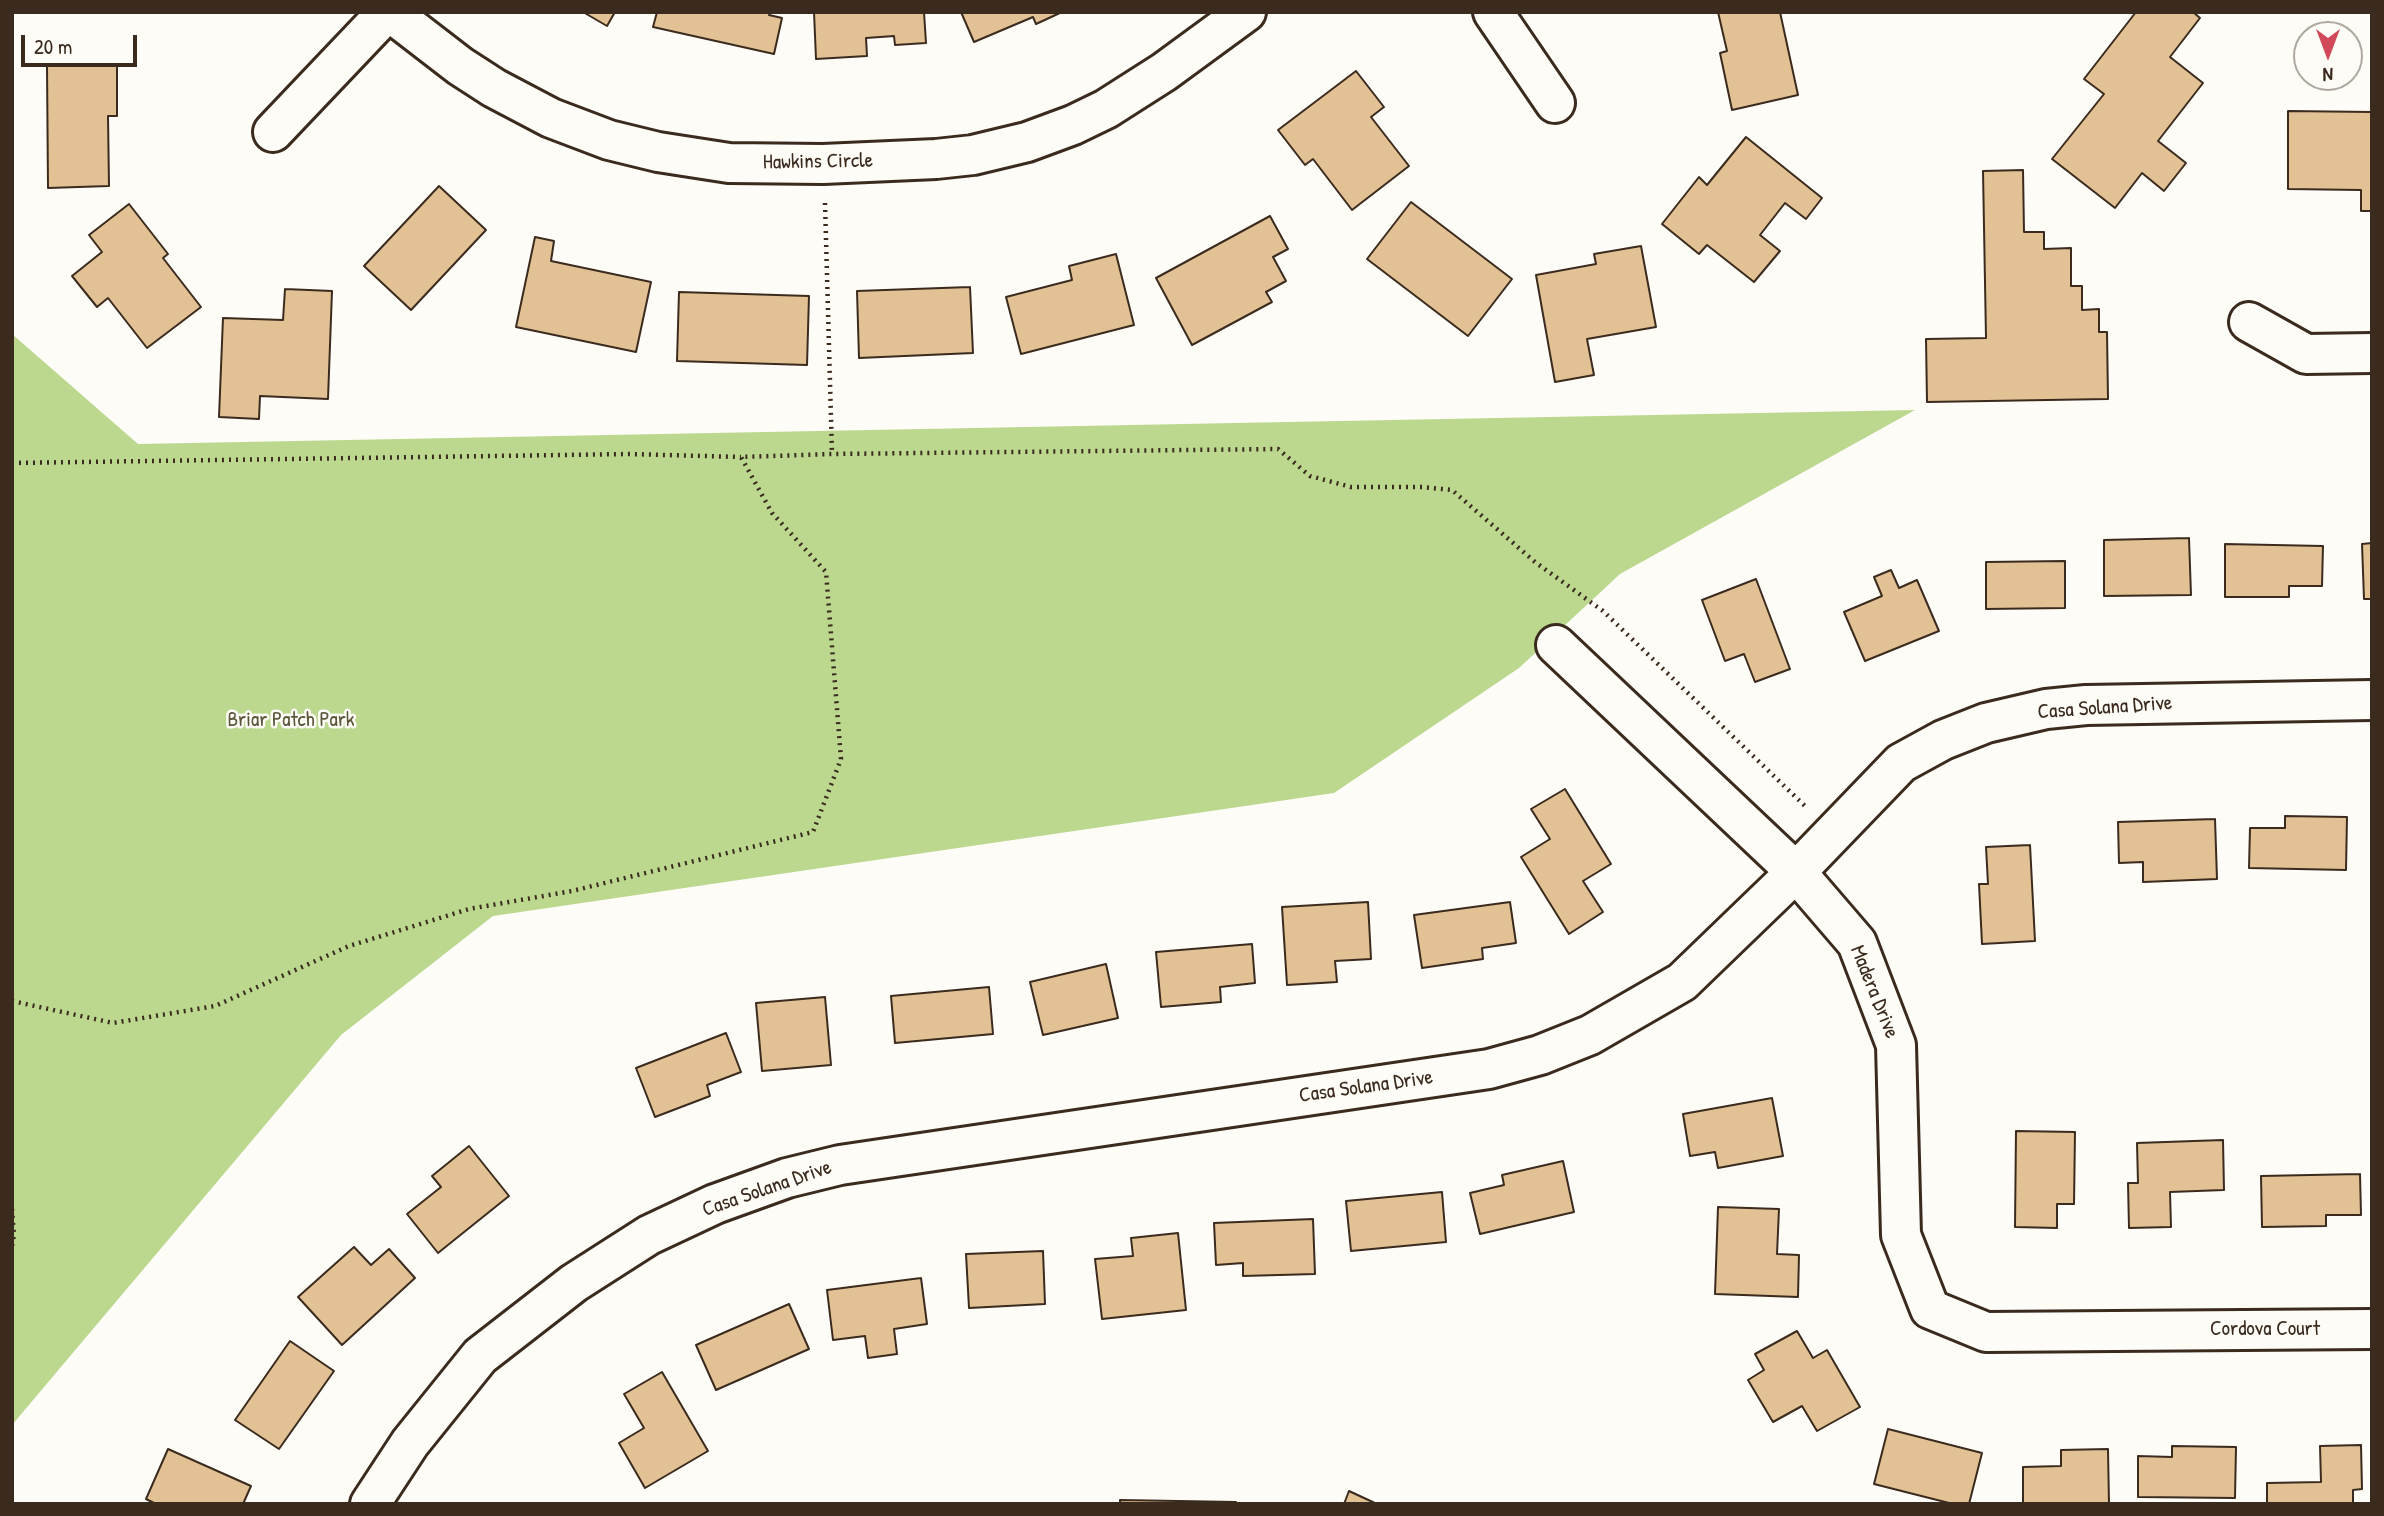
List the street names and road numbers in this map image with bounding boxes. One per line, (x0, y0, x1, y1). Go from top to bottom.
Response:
street label: Hawkins Circle (763, 148, 873, 176)
street label: Casa Solana Drive (2037, 691, 2173, 725)
street label: Madera Drive (1844, 942, 1904, 1042)
street label: Casa Solana Drive (1297, 1065, 1435, 1109)
street label: Casa Solana Drive (699, 1155, 835, 1223)
street label: Cordova Court (2210, 1316, 2320, 1342)

